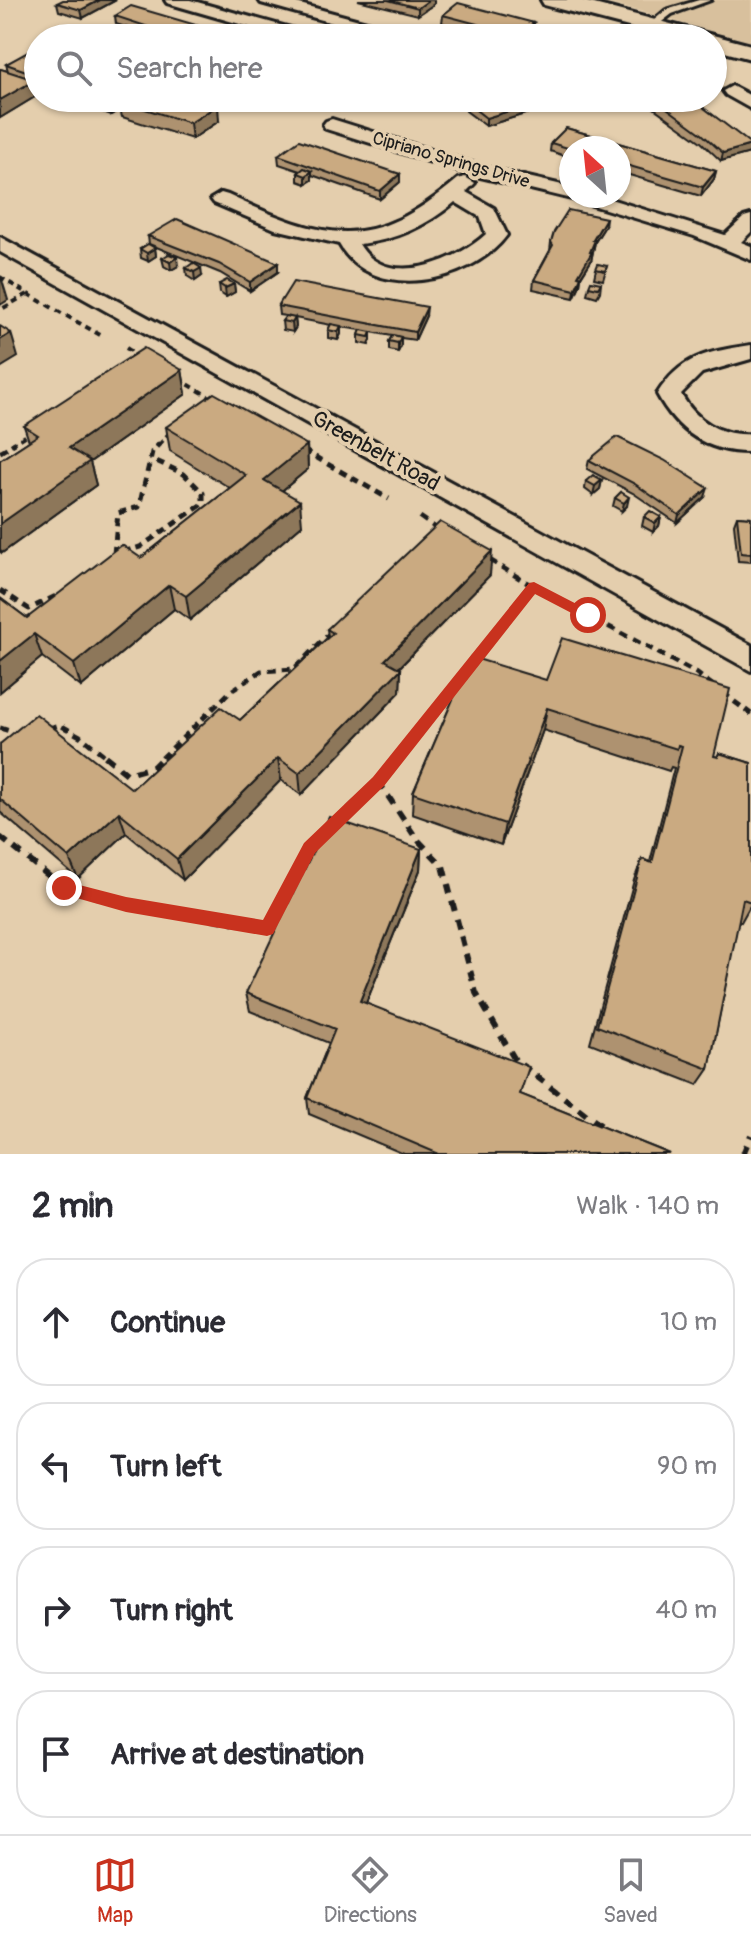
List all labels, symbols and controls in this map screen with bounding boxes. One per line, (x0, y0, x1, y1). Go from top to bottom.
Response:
search box (24, 24, 727, 112)
icon: search (52, 46, 96, 90)
text: Search here (116, 50, 263, 87)
street label: Cipriano Springs Drive (370, 127, 532, 193)
north arrow (559, 136, 631, 208)
street label: Greenbelt Road (307, 404, 445, 498)
route start (570, 597, 606, 633)
route end (46, 870, 82, 906)
text: 2 min (32, 1185, 114, 1228)
text: Walk · 140 m (576, 1190, 719, 1222)
icon: ahead (34, 1300, 78, 1344)
text: Continue (110, 1304, 225, 1341)
text: 10 m (660, 1306, 717, 1338)
icon: left (34, 1444, 78, 1488)
text: Turn left (110, 1448, 221, 1485)
text: 90 m (657, 1450, 717, 1482)
icon: right (34, 1588, 78, 1632)
text: Turn right (110, 1592, 233, 1629)
text: 40 m (655, 1594, 717, 1626)
icon: arrive (34, 1732, 78, 1776)
text: Arrive at destination (110, 1736, 364, 1773)
tab: Map (93, 1853, 137, 1929)
tab: Directions (324, 1853, 417, 1929)
tab: Saved (603, 1853, 658, 1929)

